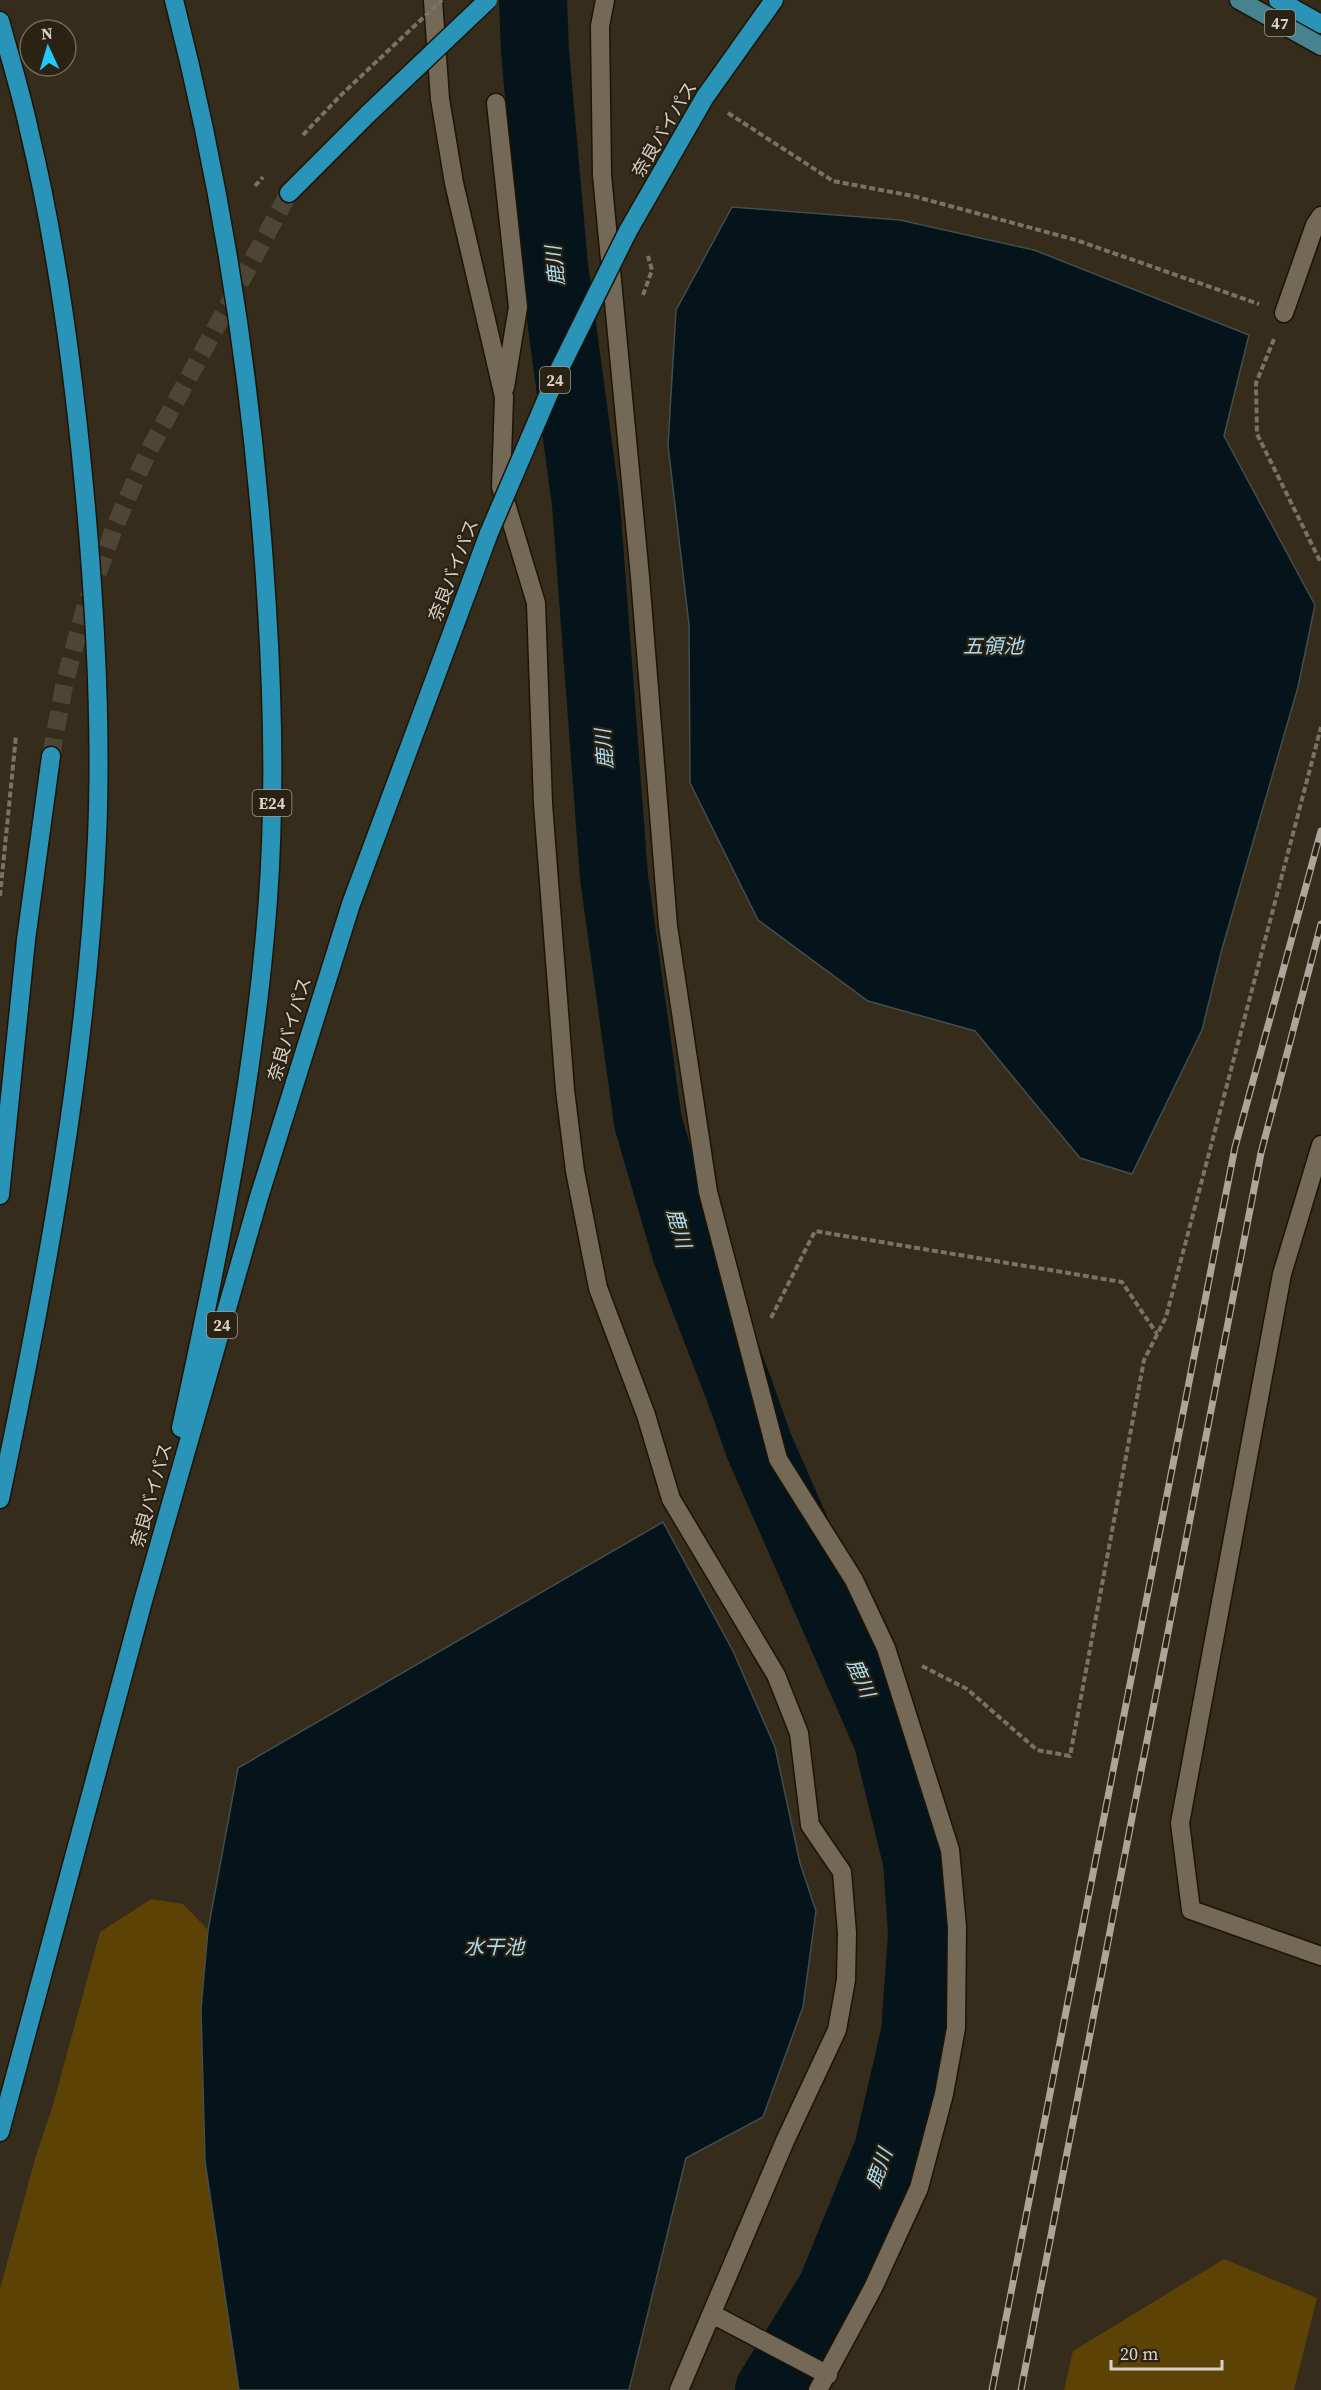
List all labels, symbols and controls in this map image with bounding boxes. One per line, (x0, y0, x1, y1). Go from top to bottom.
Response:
road number: 47 (1265, 10, 1295, 36)
north arrow (18, 18, 78, 78)
text: N (40, 22, 54, 44)
street label: 奈良バイパス (626, 76, 702, 182)
water label: 鹿川 (539, 243, 571, 287)
road number: 24 (540, 367, 570, 393)
street label: 奈良バイパス (422, 515, 484, 625)
water label: 五領池 (963, 632, 1025, 660)
water label: 鹿川 (588, 726, 619, 770)
road number: E24 (252, 790, 292, 816)
street label: 奈良バイパス (261, 974, 317, 1084)
water label: 鹿川 (660, 1205, 699, 1253)
road number: 24 (207, 1312, 237, 1338)
street label: 奈良バイパス (124, 1440, 178, 1550)
water label: 鹿川 (840, 1654, 883, 1704)
water label: 水干池 (464, 1933, 526, 1961)
water label: 鹿川 (859, 2143, 900, 2192)
scale bar (1111, 2333, 1222, 2371)
text: 20 m (1120, 2341, 1158, 2366)

